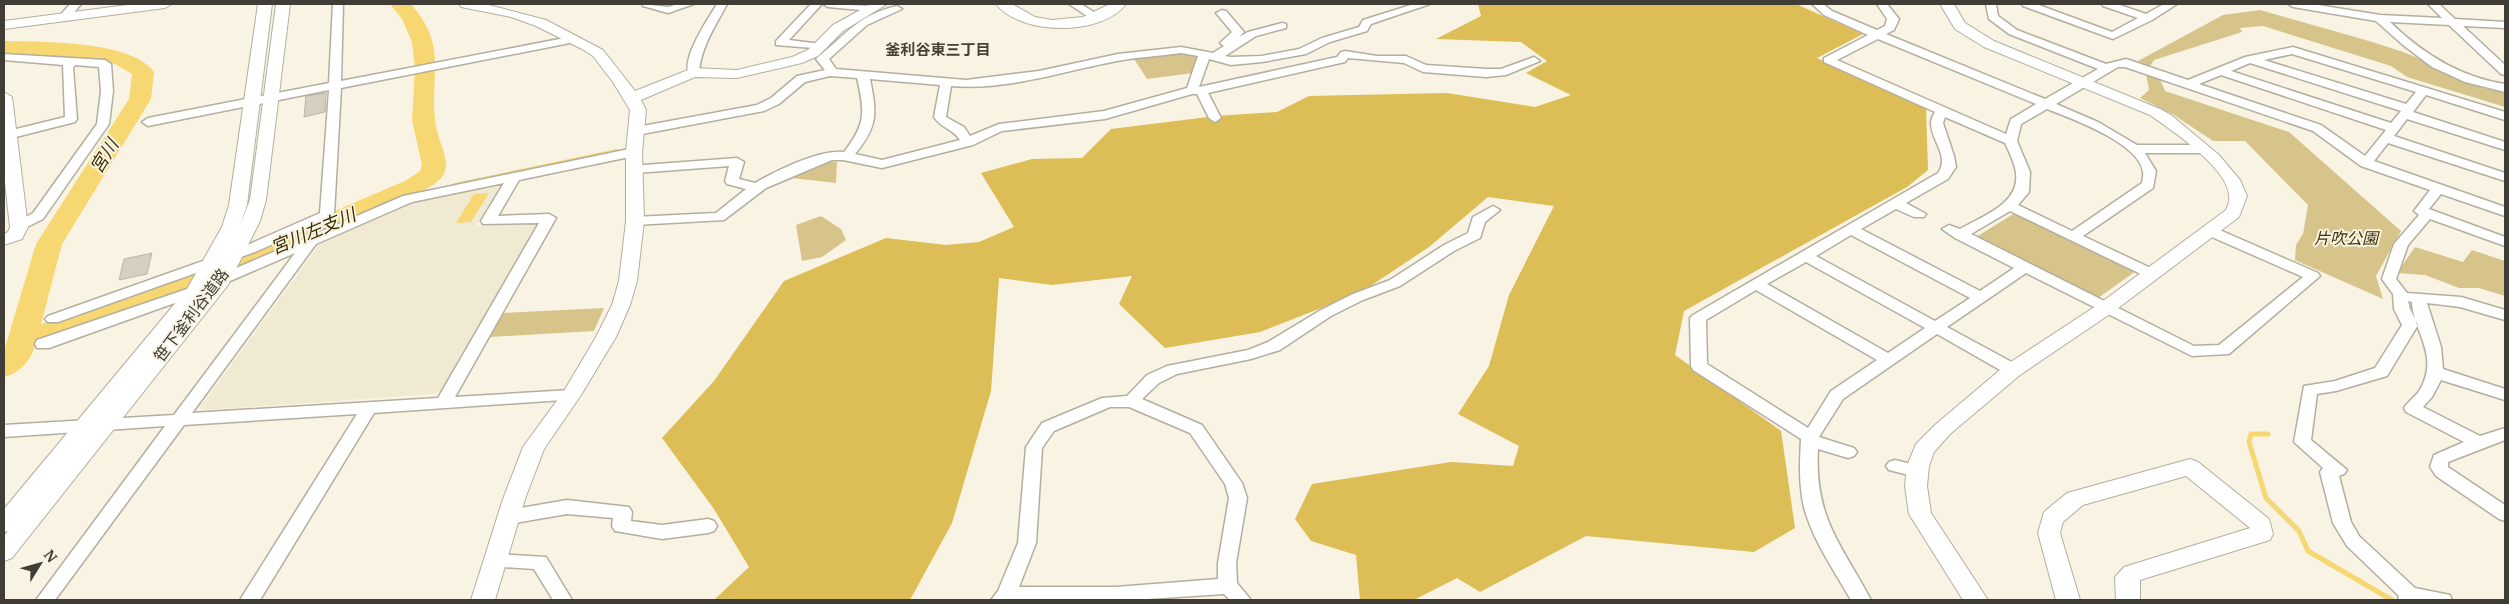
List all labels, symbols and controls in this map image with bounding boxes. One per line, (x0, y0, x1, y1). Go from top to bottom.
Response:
district label: 釜利谷東三丁目 (885, 40, 991, 59)
water label: 宮川 (85, 133, 124, 177)
water label: 宮川左支川 (267, 202, 361, 259)
park label: 片吹公園 (2314, 228, 2380, 248)
street label: 笹下釜利谷道路 (149, 264, 233, 366)
north arrow (15, 539, 65, 589)
text: N (40, 546, 61, 566)

